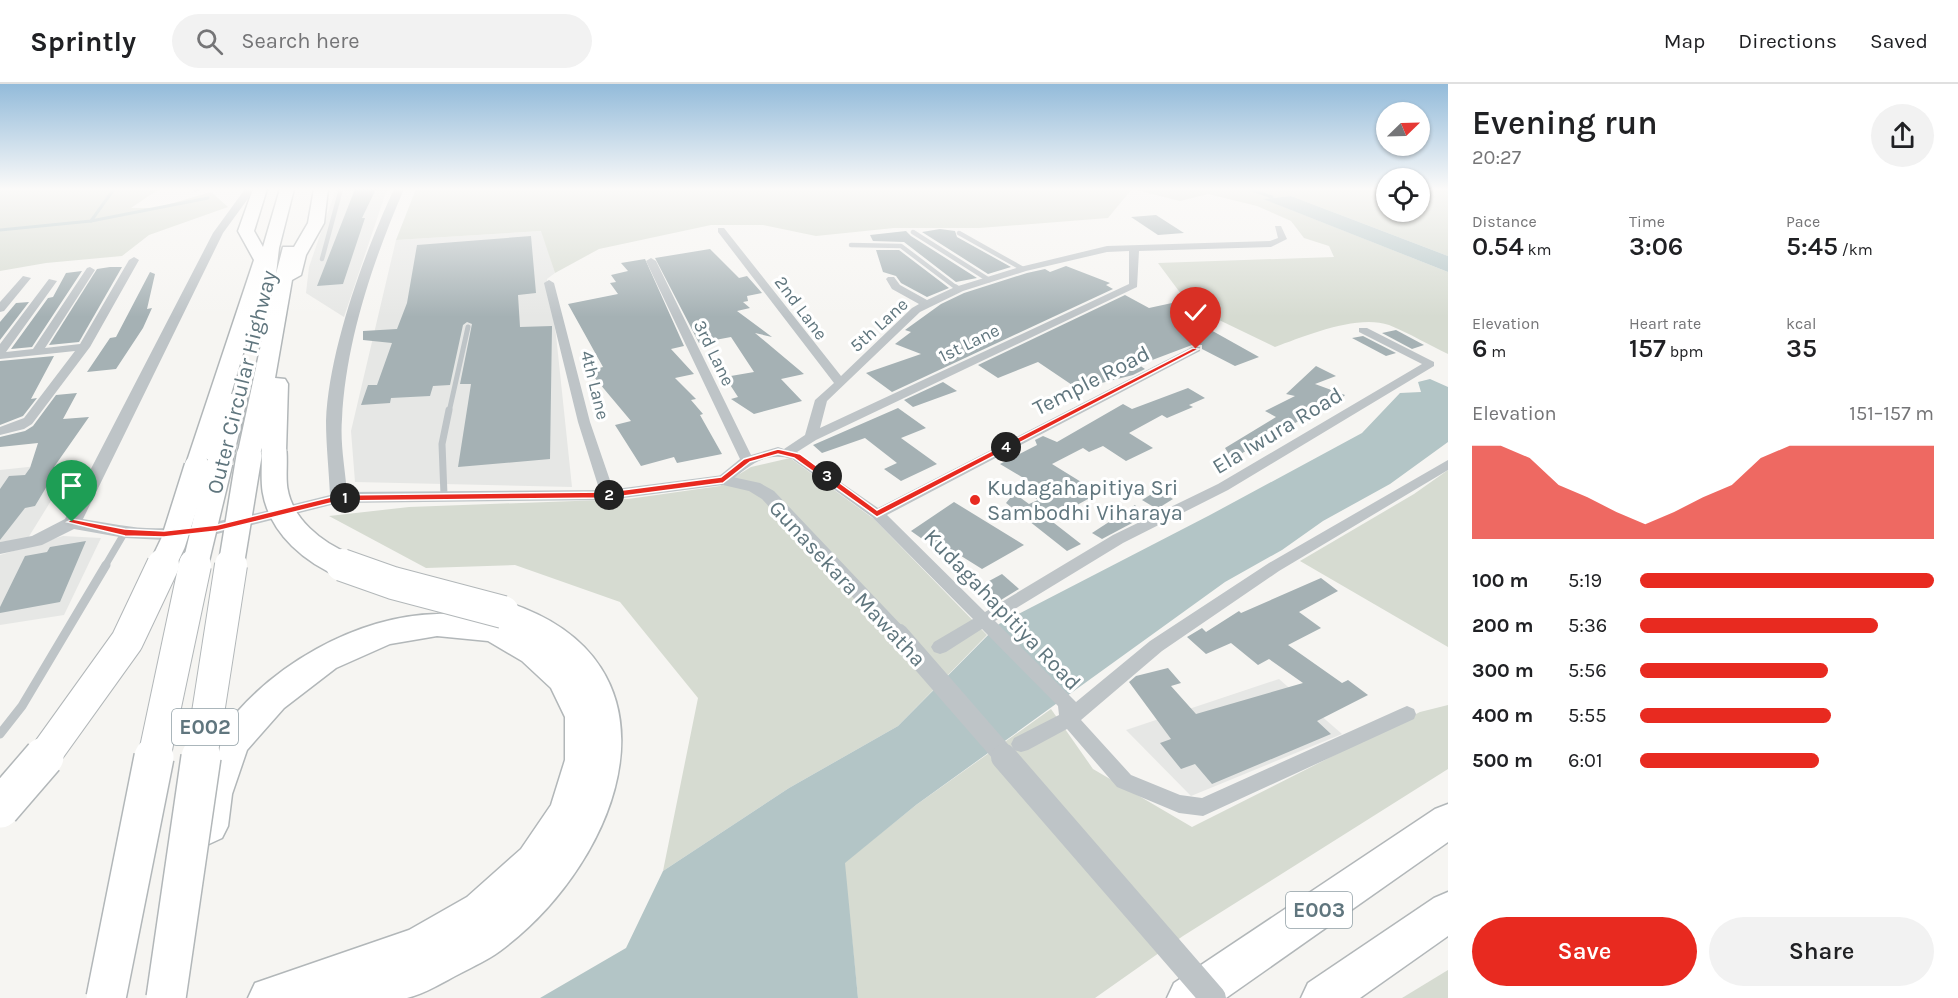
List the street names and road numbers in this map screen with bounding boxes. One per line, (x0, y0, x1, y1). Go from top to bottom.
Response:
street label: Outer Circular Highway (202, 268, 282, 497)
street label: 2nd Lane (770, 272, 832, 344)
street label: 5th Lane (845, 293, 913, 357)
street label: 3rd Lane (689, 316, 739, 390)
street label: 1st Lane (935, 319, 1003, 367)
street label: Temple Road (1029, 340, 1154, 421)
street label: 4th Lane (576, 348, 614, 422)
street label: Ela Iwura Road (1208, 382, 1347, 480)
street label: Gunasekara Mawatha (763, 495, 931, 672)
street label: Kudagahapitiya Road (919, 524, 1086, 696)
road number: E002 (172, 709, 238, 745)
road number: E003 (1286, 892, 1352, 928)

